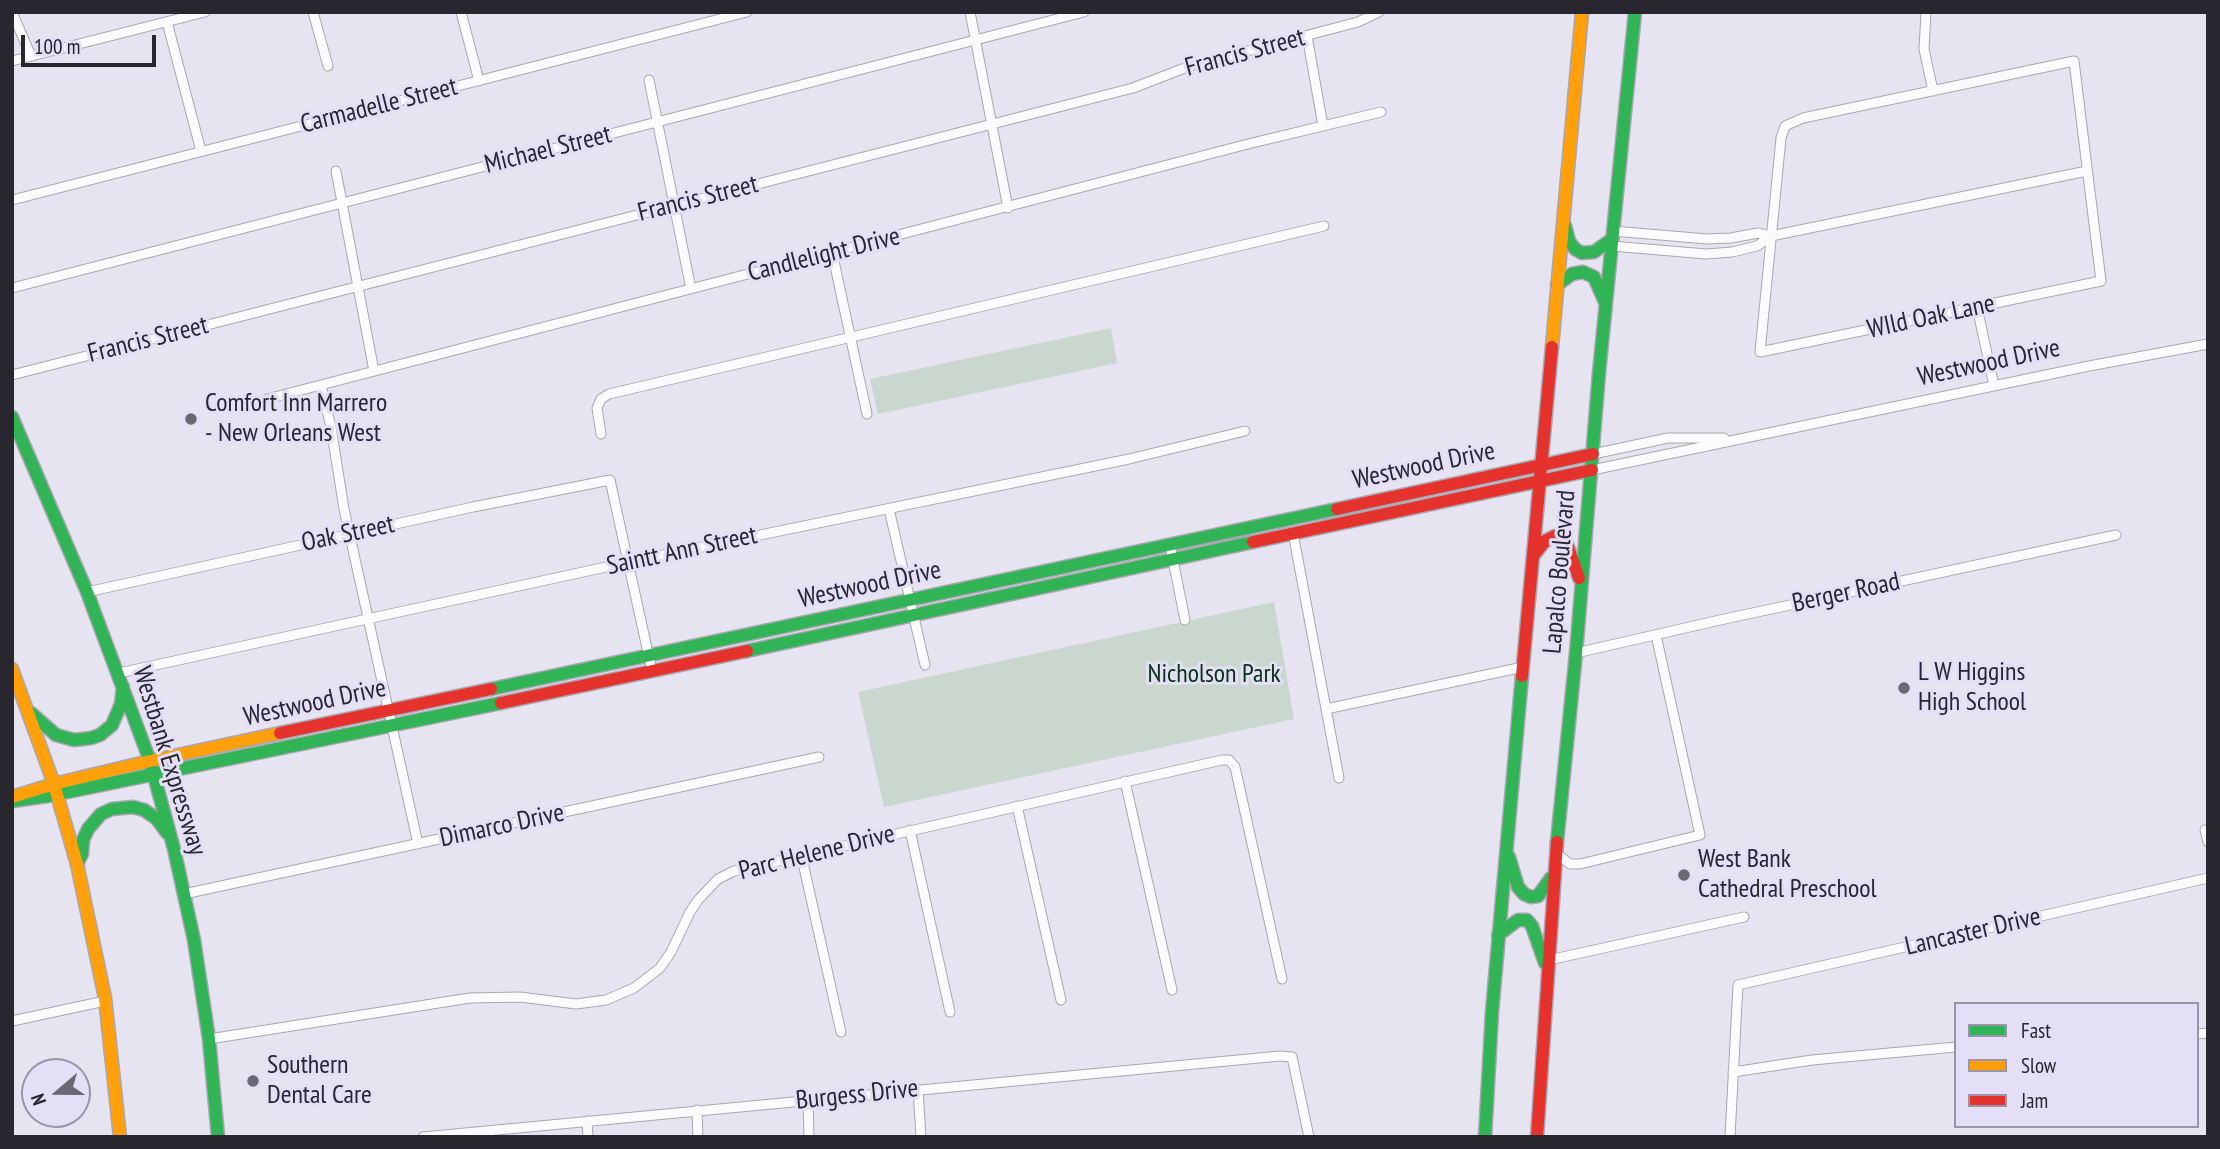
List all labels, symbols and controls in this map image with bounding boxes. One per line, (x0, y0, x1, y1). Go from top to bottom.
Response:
scale bar (24, 21, 159, 65)
street label: Francis Street (1182, 22, 1308, 84)
text: 100 m (34, 33, 80, 60)
street label: Carmadelle Street (297, 71, 461, 141)
street label: Michael Street (481, 119, 615, 181)
street label: Francis Street (635, 169, 761, 229)
street label: Candlelight Drive (745, 221, 903, 289)
street label: WIld Oak Lane (1864, 288, 1998, 346)
street label: Francis Street (85, 310, 211, 370)
street label: Westwood Drive (1915, 333, 2063, 393)
place label: Comfort Inn Marrero - New Orleans West (205, 388, 387, 450)
marker: Comfort Inn Marrero - New Orleans West (183, 411, 199, 427)
street label: Westwood Drive (1350, 436, 1498, 496)
street label: Lapalco Boulevard (1537, 489, 1583, 655)
street label: Oak Street (299, 509, 397, 559)
street label: Saintt Ann Street (604, 520, 760, 582)
street label: Westwood Drive (796, 555, 944, 615)
street label: Berger Road (1789, 566, 1903, 620)
place label: L W Higgins High School (1918, 657, 2026, 718)
park label: Nicholson Park (1147, 659, 1281, 691)
street label: Westbank Expressway (125, 663, 213, 859)
street label: Westwood Drive (241, 673, 389, 733)
marker: L W Higgins High School (1896, 680, 1912, 696)
street label: Dimarco Drive (437, 798, 567, 854)
street label: Parc Helene Drive (736, 819, 898, 887)
place label: West Bank Cathedral Preschool (1698, 844, 1877, 906)
marker: West Bank Cathedral Preschool (1676, 867, 1692, 883)
street label: Lancaster Drive (1902, 901, 2044, 963)
legend (1954, 1002, 2199, 1128)
text: Fast (2021, 1017, 2051, 1044)
place label: Southern Dental Care (267, 1050, 372, 1112)
text: Slow (2021, 1052, 2056, 1079)
north arrow (21, 1058, 91, 1128)
marker: Southern Dental Care (245, 1073, 261, 1089)
street label: Burgess Drive (794, 1073, 920, 1117)
text: Jam (2021, 1087, 2048, 1114)
text: N (25, 1091, 51, 1108)

